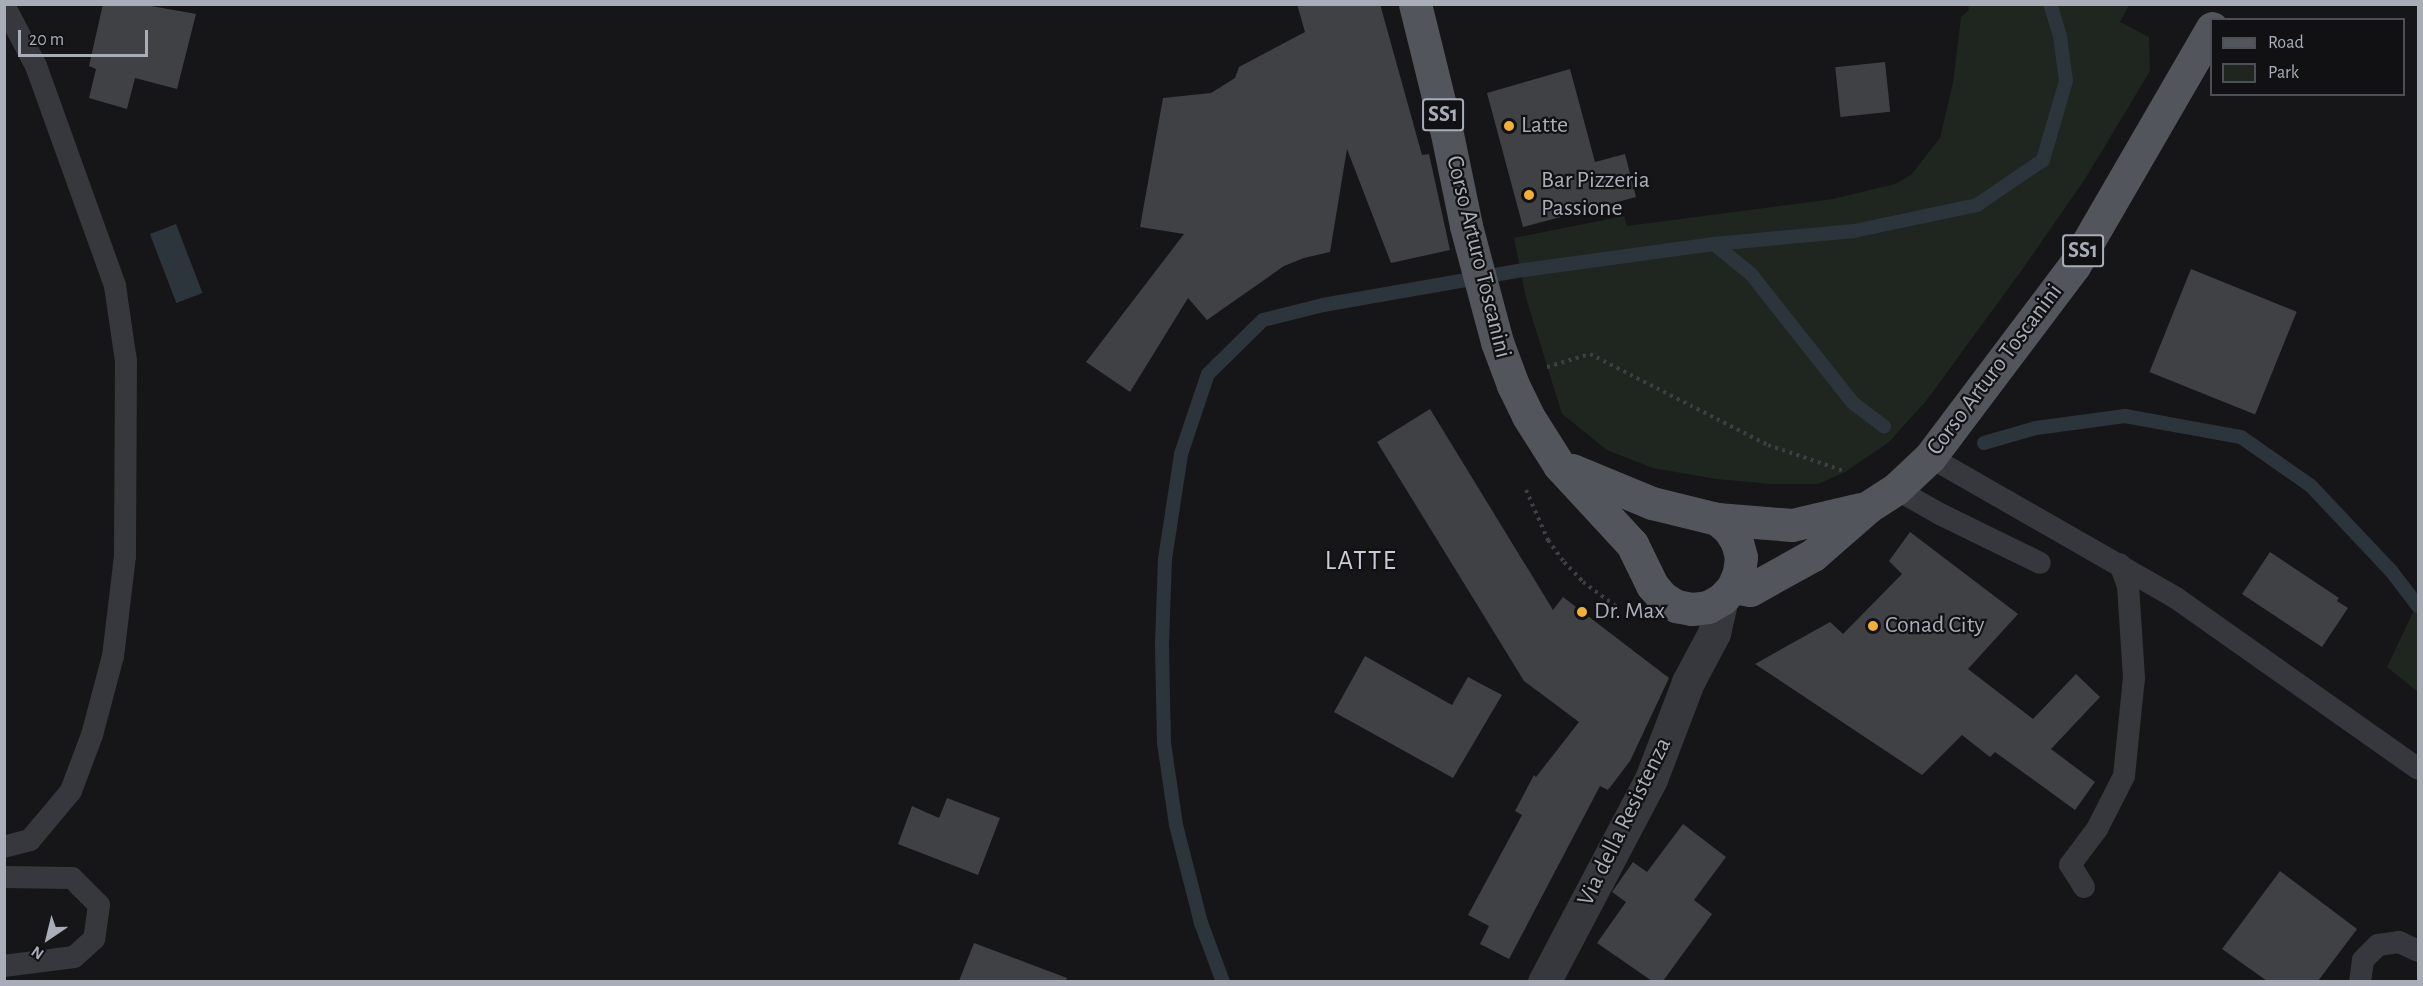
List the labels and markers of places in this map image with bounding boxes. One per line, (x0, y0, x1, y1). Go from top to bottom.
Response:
place label: Latte (1521, 112, 1568, 140)
marker: Latte (1502, 119, 1516, 133)
place label: Bar Pizzeria Passione (1541, 167, 1650, 223)
marker: Bar Pizzeria Passione (1522, 188, 1536, 202)
place label: Dr. Max (1594, 598, 1665, 626)
marker: Dr. Max (1575, 605, 1589, 619)
place label: Conad City (1885, 612, 1985, 640)
marker: Conad City (1866, 619, 1880, 633)

